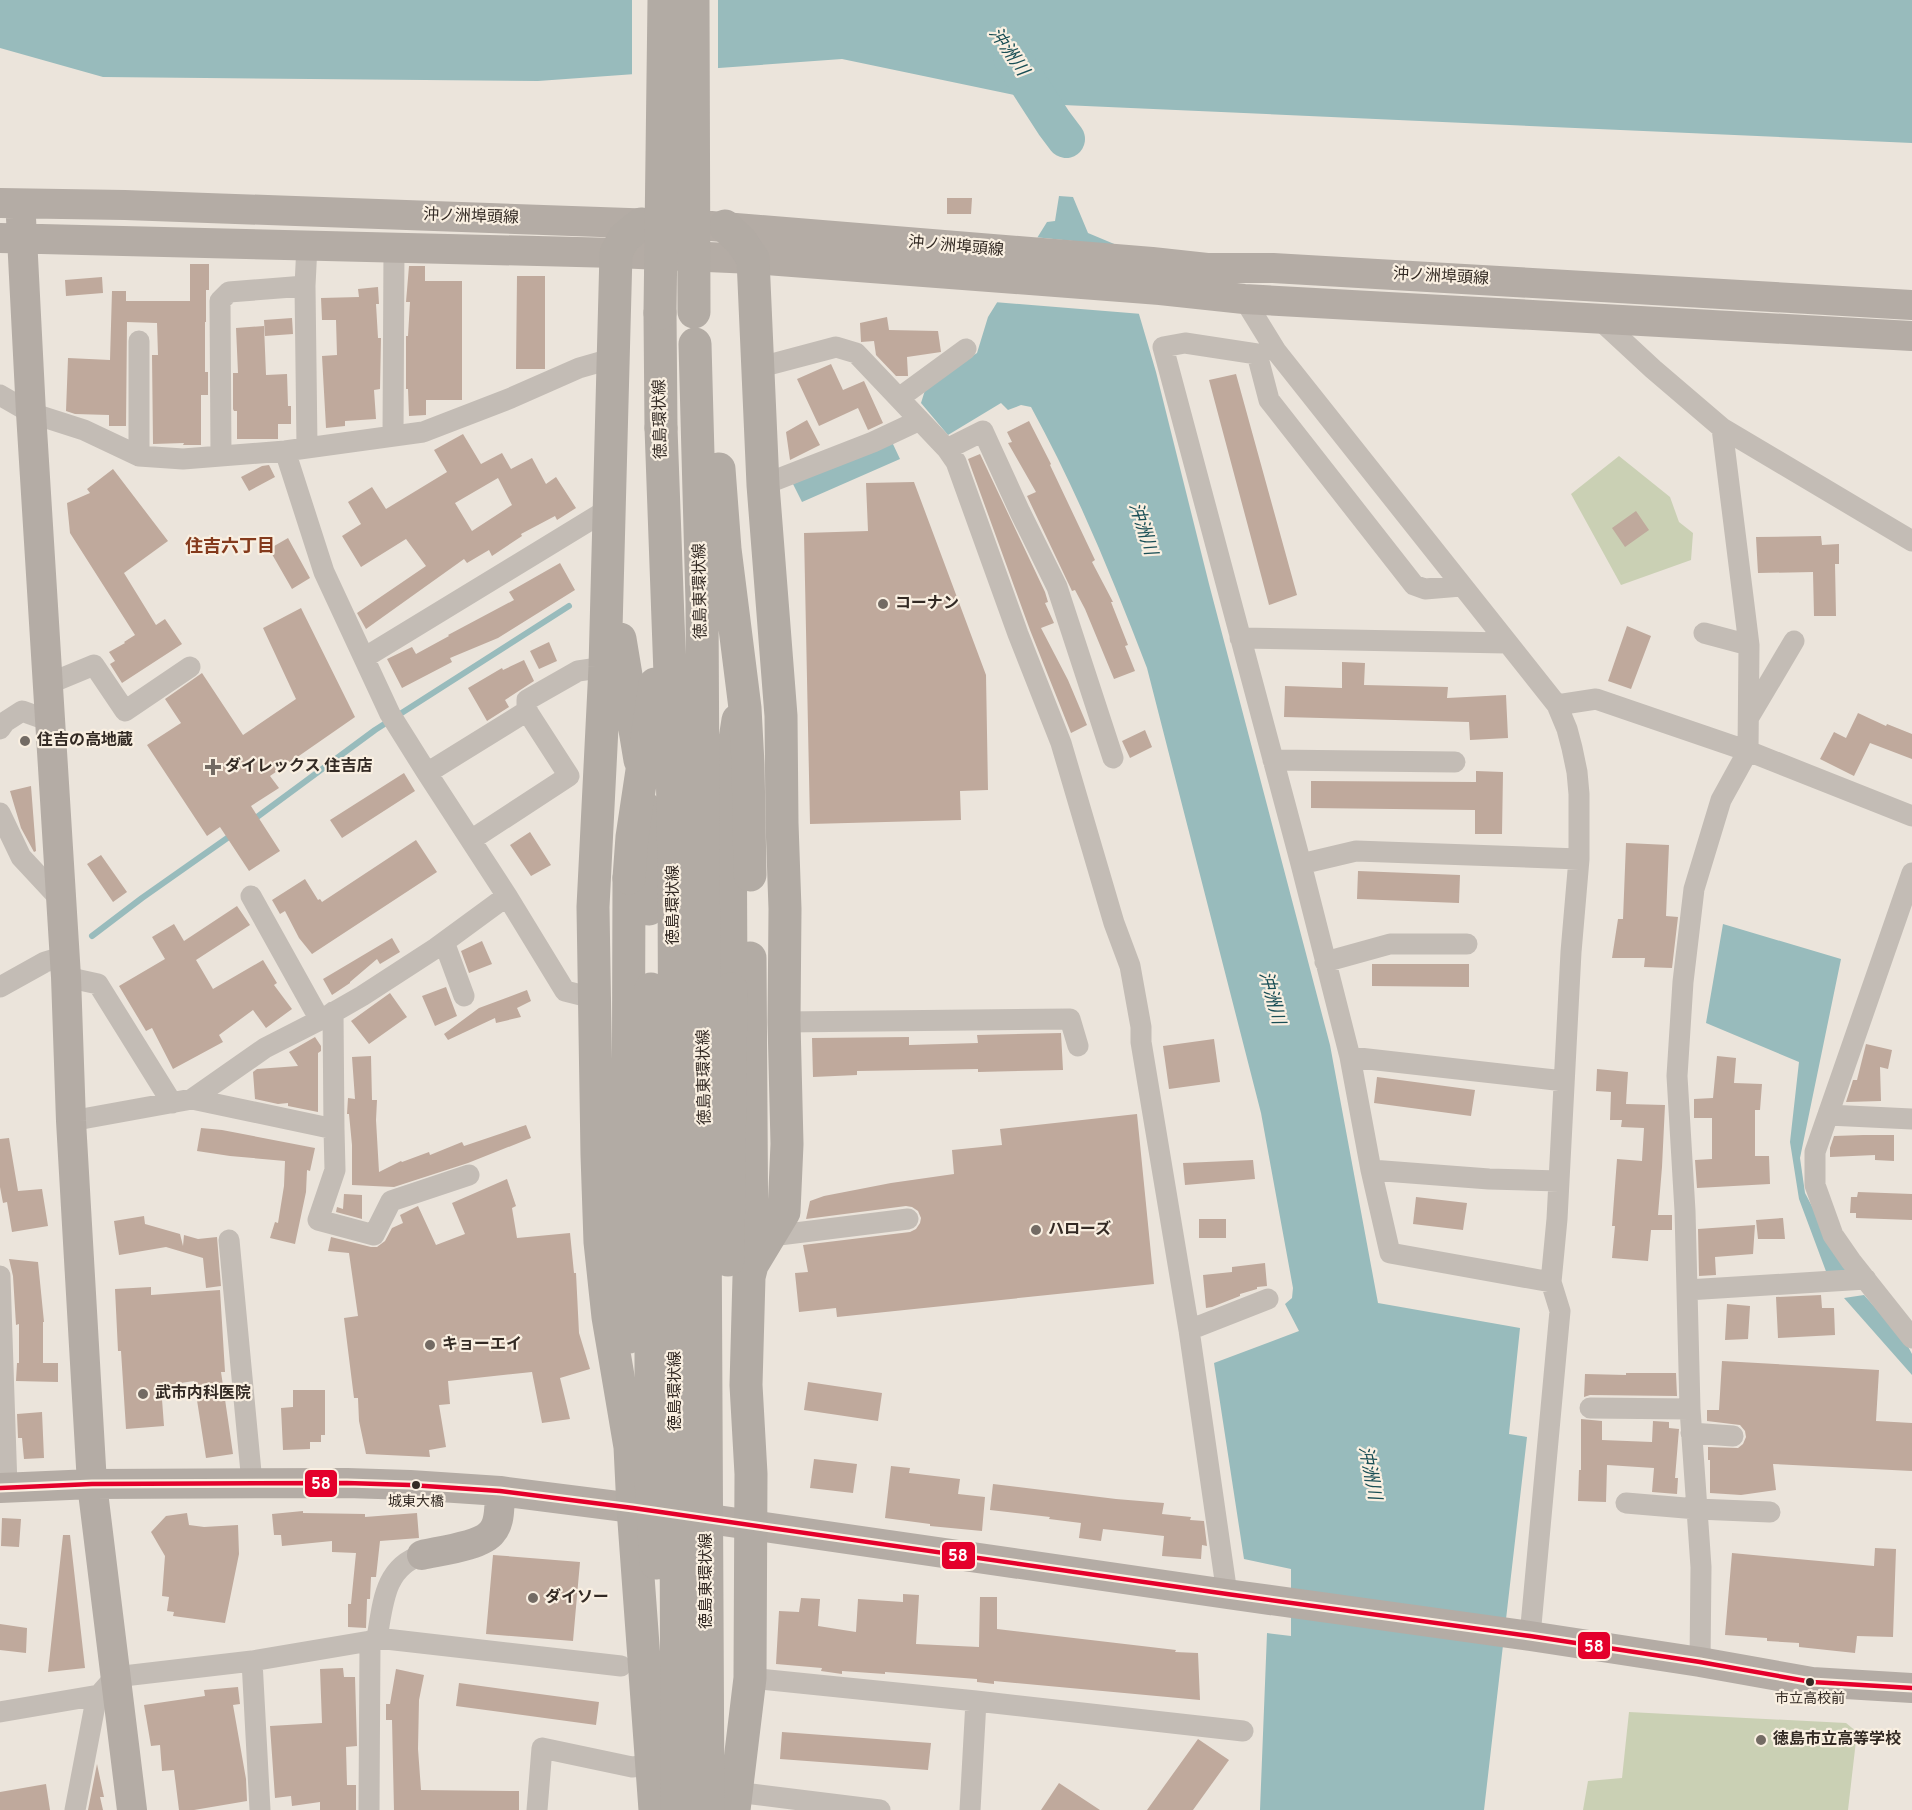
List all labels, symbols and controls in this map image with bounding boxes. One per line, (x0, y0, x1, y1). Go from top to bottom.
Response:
water label: 沖洲川 (983, 23, 1034, 82)
street label: 沖ノ洲埠頭線 (423, 205, 519, 229)
street label: 沖ノ洲埠頭線 (907, 233, 1005, 261)
street label: 沖ノ洲埠頭線 (1393, 265, 1489, 289)
street label: 徳島環状線 (650, 379, 672, 459)
water label: 沖洲川 (1123, 500, 1162, 560)
district label: 住吉六丁目 (185, 536, 275, 559)
street label: 徳島東環状線 (690, 543, 712, 639)
place label: コーナン (895, 594, 959, 614)
marker: コーナン (876, 597, 890, 611)
place label: 住吉の高地蔵 (36, 731, 133, 751)
marker: 住吉の高地蔵 (18, 734, 32, 748)
place label: ダイレックス 住吉店 (225, 757, 373, 777)
marker: ダイレックス 住吉店 (206, 760, 220, 774)
street label: 徳島環状線 (664, 865, 684, 945)
water label: 沖洲川 (1253, 969, 1290, 1029)
street label: 徳島東環状線 (694, 1029, 716, 1125)
place label: ハローズ (1048, 1220, 1111, 1240)
marker: ハローズ (1029, 1223, 1043, 1237)
place label: キョーエイ (442, 1335, 522, 1355)
marker: キョーエイ (423, 1338, 437, 1352)
street label: 徳島環状線 (666, 1351, 686, 1431)
place label: 武市内科医院 (155, 1384, 251, 1404)
marker: 武市内科医院 (136, 1387, 150, 1401)
water label: 沖洲川 (1353, 1444, 1386, 1504)
line badge: 58 (304, 1469, 338, 1498)
text: 58 (311, 1475, 331, 1495)
marker: 城東大橋 (410, 1479, 422, 1491)
place label: 城東大橋 (388, 1494, 444, 1511)
street label: 徳島東環状線 (697, 1533, 717, 1629)
line badge: 58 (941, 1541, 976, 1570)
text: 58 (948, 1547, 968, 1567)
place label: ダイソー (545, 1588, 609, 1608)
marker: ダイソー (526, 1591, 540, 1605)
line badge: 58 (1577, 1631, 1611, 1660)
text: 58 (1584, 1638, 1604, 1658)
marker: 市立高校前 (1804, 1676, 1816, 1688)
place label: 市立高校前 (1775, 1690, 1845, 1708)
place label: 徳島市立高等学校 (1773, 1730, 1901, 1750)
marker: 徳島市立高等学校 (1754, 1733, 1768, 1747)

